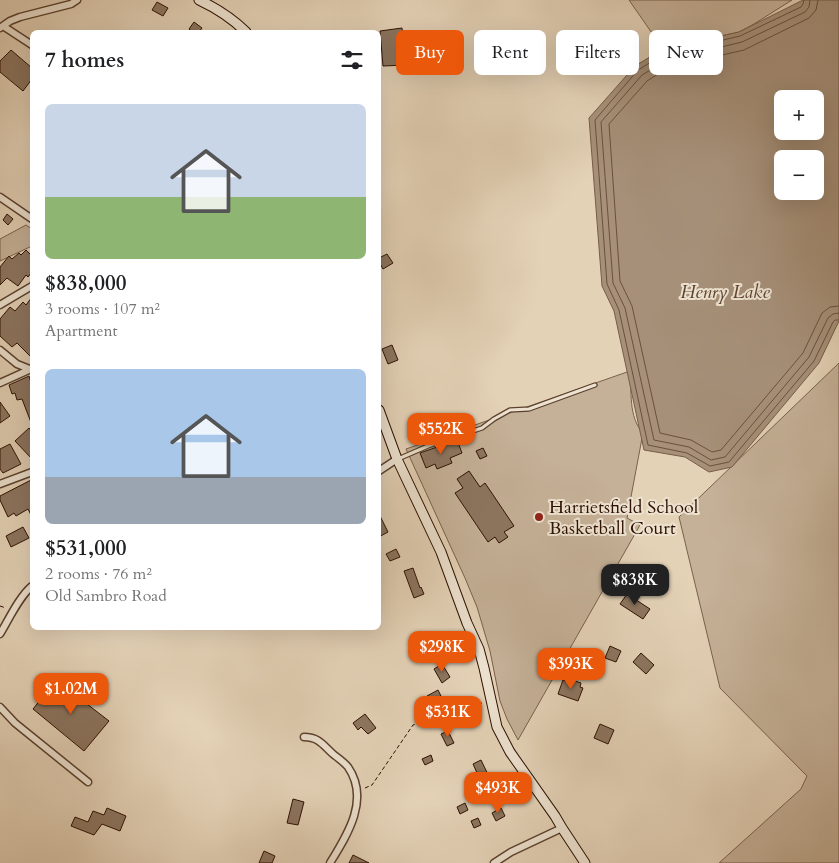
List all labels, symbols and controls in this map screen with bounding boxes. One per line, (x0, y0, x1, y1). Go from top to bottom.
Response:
chip: Buy (396, 30, 464, 75)
chip: Rent (474, 30, 546, 75)
chip: Filters (556, 30, 639, 75)
chip: New (649, 30, 723, 75)
text: 7 homes (45, 46, 124, 75)
icon: filters (338, 46, 366, 74)
map controls (774, 90, 824, 200)
button: + (774, 90, 824, 140)
icon: home (161, 136, 251, 226)
button: − (774, 150, 824, 200)
text: $838,000 (45, 269, 126, 298)
water label: Henry Lake (680, 279, 770, 305)
text: 3 rooms · 107 m² (45, 298, 160, 320)
text: Apartment (45, 320, 118, 342)
icon: home (161, 401, 251, 491)
pin: $552K (406, 412, 476, 455)
text: $552K (418, 418, 464, 440)
place label: Harrietsfield School Basketball Court (549, 495, 699, 541)
marker: Harrietsfield School Basketball Court (533, 511, 545, 523)
text: $531,000 (45, 534, 126, 563)
text: 2 rooms · 76 m² (45, 563, 152, 585)
pin: $838K (600, 564, 670, 606)
text: $838K (612, 569, 658, 591)
text: Old Sambro Road (45, 585, 167, 607)
pin: $298K (407, 630, 477, 673)
text: $298K (419, 636, 465, 658)
pin: $393K (536, 648, 606, 690)
text: $393K (548, 653, 594, 675)
pin: $1.02M (30, 672, 112, 715)
text: $1.02M (45, 678, 97, 700)
pin: $531K (413, 696, 483, 738)
text: $531K (425, 701, 471, 723)
pin: $493K (463, 772, 533, 814)
text: $493K (475, 777, 521, 799)

